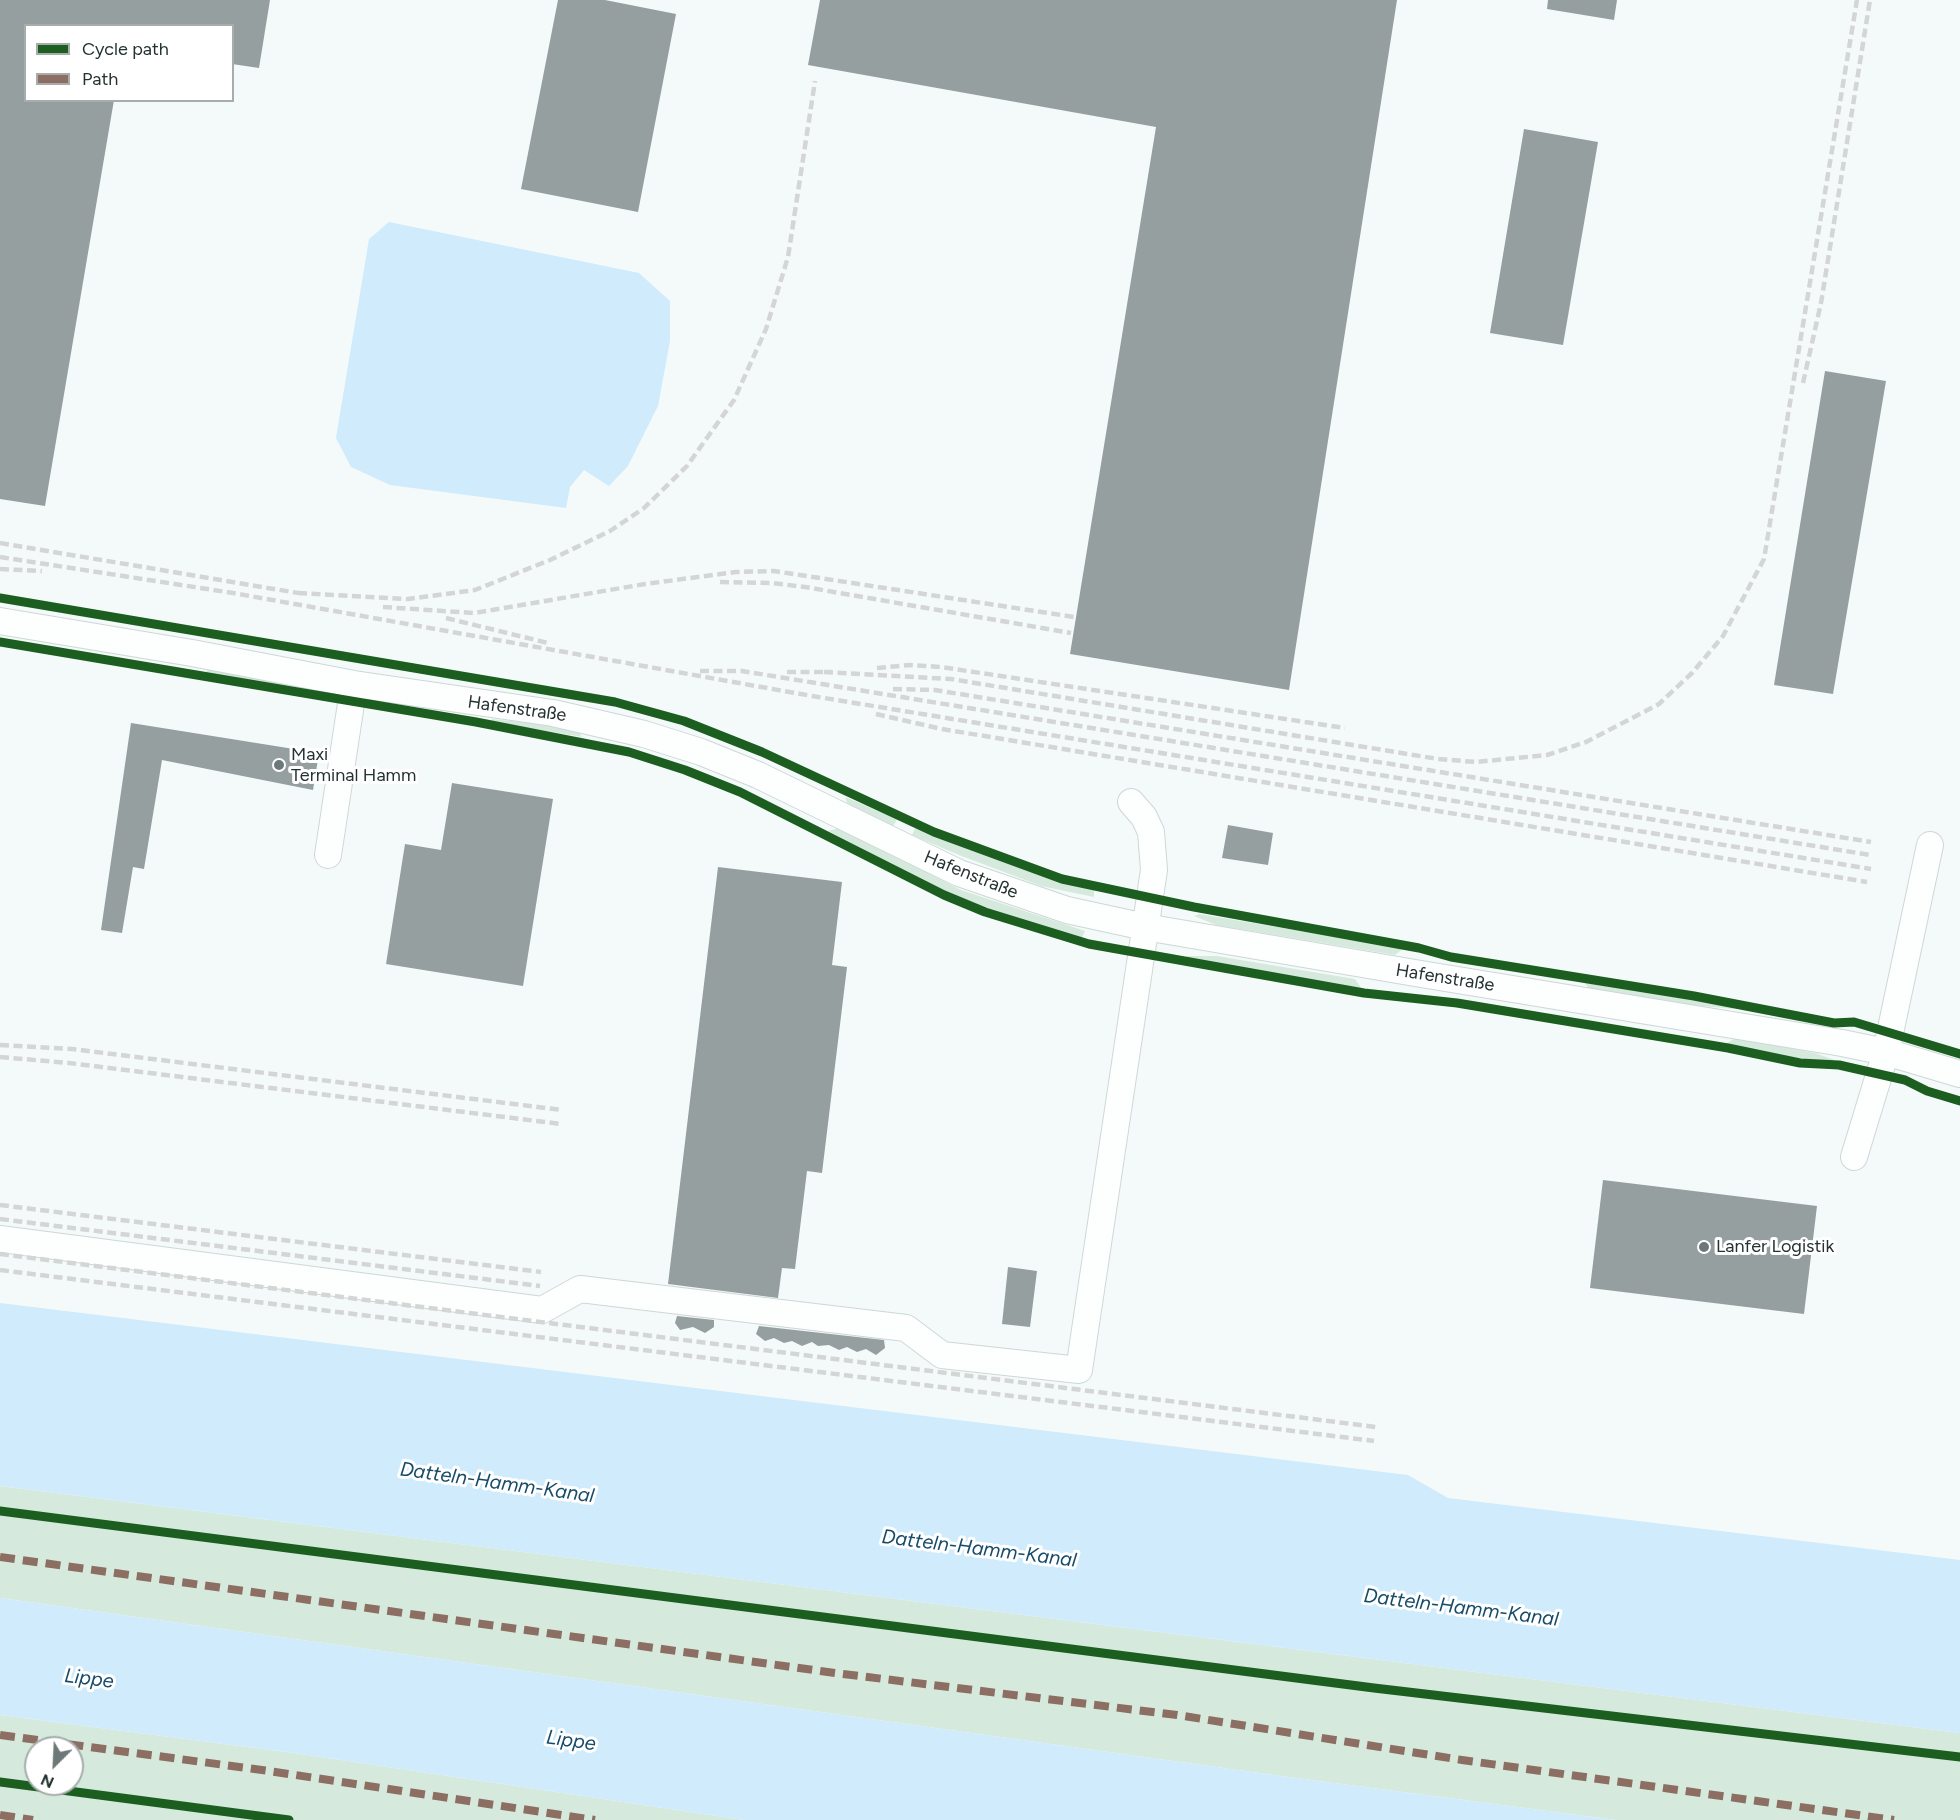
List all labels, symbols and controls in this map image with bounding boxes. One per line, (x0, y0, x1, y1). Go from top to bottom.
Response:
legend (24, 24, 234, 102)
text: Cycle path (82, 38, 169, 60)
text: Path (82, 68, 118, 90)
street label: Hafenstraße (466, 691, 568, 727)
place label: Maxi Terminal Hamm (291, 744, 416, 786)
marker: Maxi Terminal Hamm (272, 758, 286, 772)
street label: Hafenstraße (921, 846, 1021, 904)
street label: Hafenstraße (1394, 960, 1496, 996)
place label: Lanfer Logistik (1716, 1236, 1834, 1258)
marker: Lanfer Logistik (1697, 1240, 1711, 1254)
water label: Datteln-Hamm-Kanal (398, 1457, 596, 1509)
water label: Datteln-Hamm-Kanal (880, 1525, 1078, 1573)
water label: Datteln-Hamm-Kanal (1362, 1584, 1560, 1632)
water label: Lippe (63, 1664, 115, 1694)
water label: Lippe (545, 1726, 597, 1756)
north arrow (24, 1736, 84, 1796)
text: N (38, 1770, 57, 1792)

